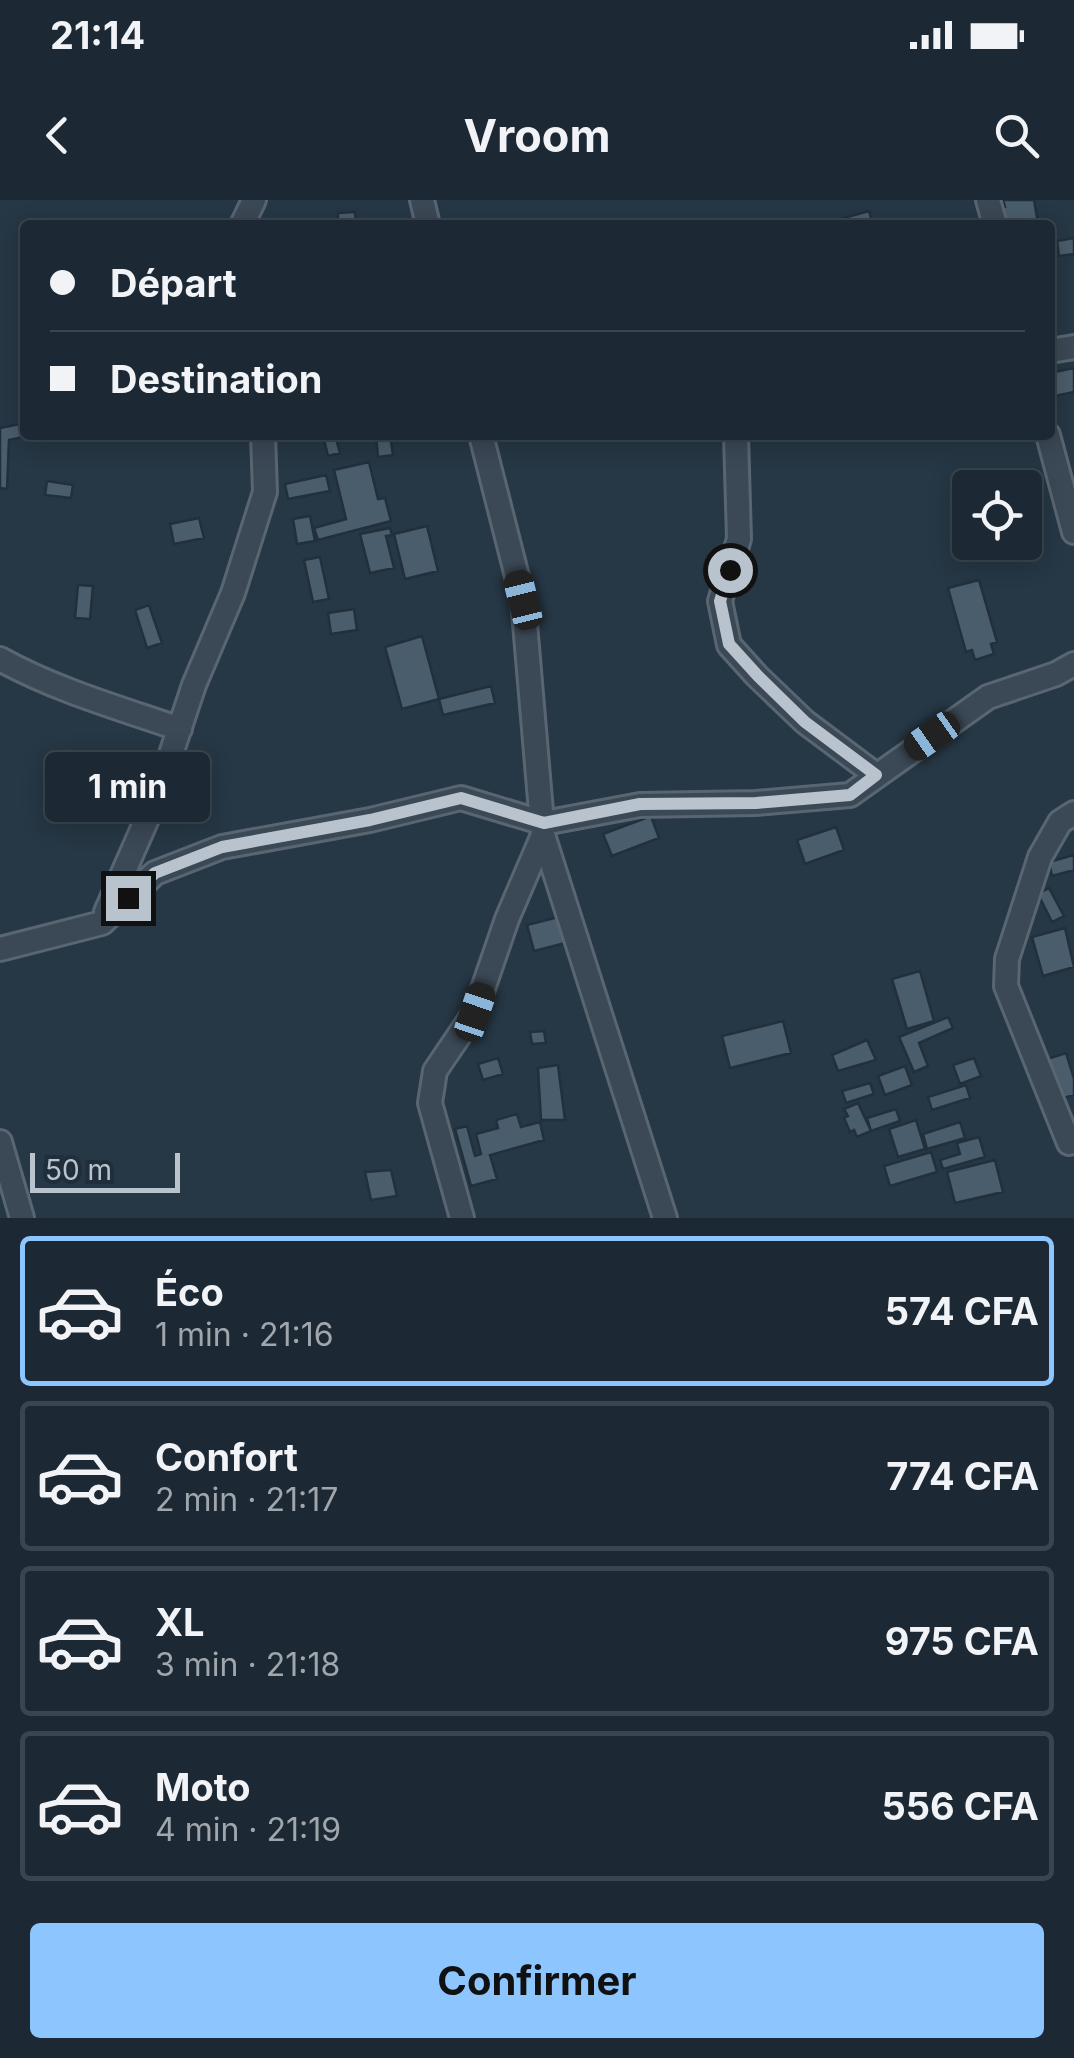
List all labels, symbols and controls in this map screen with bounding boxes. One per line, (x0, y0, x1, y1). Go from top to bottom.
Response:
text: 21:14 (50, 12, 145, 58)
icon: back (30, 108, 85, 163)
text: Vroom (463, 108, 611, 163)
icon: search (989, 108, 1044, 163)
text: Départ (110, 260, 237, 306)
text: Destination (110, 356, 322, 402)
map controls (952, 470, 1042, 560)
button: locate (952, 470, 1042, 560)
route start (708, 548, 753, 593)
car (501, 567, 545, 633)
car (899, 707, 965, 765)
callout: 1 min (46, 753, 210, 823)
text: 1 min (88, 767, 167, 806)
route end (106, 876, 151, 921)
car (451, 979, 499, 1045)
scale bar (30, 1148, 180, 1193)
text: 50 m (45, 1153, 112, 1187)
icon: car (35, 1266, 125, 1356)
text: Éco (155, 1269, 224, 1315)
text: 574 CFA (885, 1288, 1039, 1334)
text: 1 min · 21:16 (155, 1315, 334, 1354)
icon: car (35, 1431, 125, 1521)
text: Confort (155, 1434, 298, 1480)
text: 774 CFA (886, 1453, 1039, 1499)
text: 2 min · 21:17 (155, 1480, 338, 1519)
icon: car (35, 1596, 125, 1686)
text: XL (155, 1599, 205, 1645)
text: 975 CFA (885, 1618, 1039, 1664)
text: 3 min · 21:18 (155, 1645, 340, 1684)
icon: car (35, 1761, 125, 1851)
text: Moto (155, 1764, 251, 1810)
text: 556 CFA (881, 1783, 1039, 1829)
text: 4 min · 21:19 (155, 1810, 341, 1849)
button: Confirmer (30, 1923, 1044, 2038)

